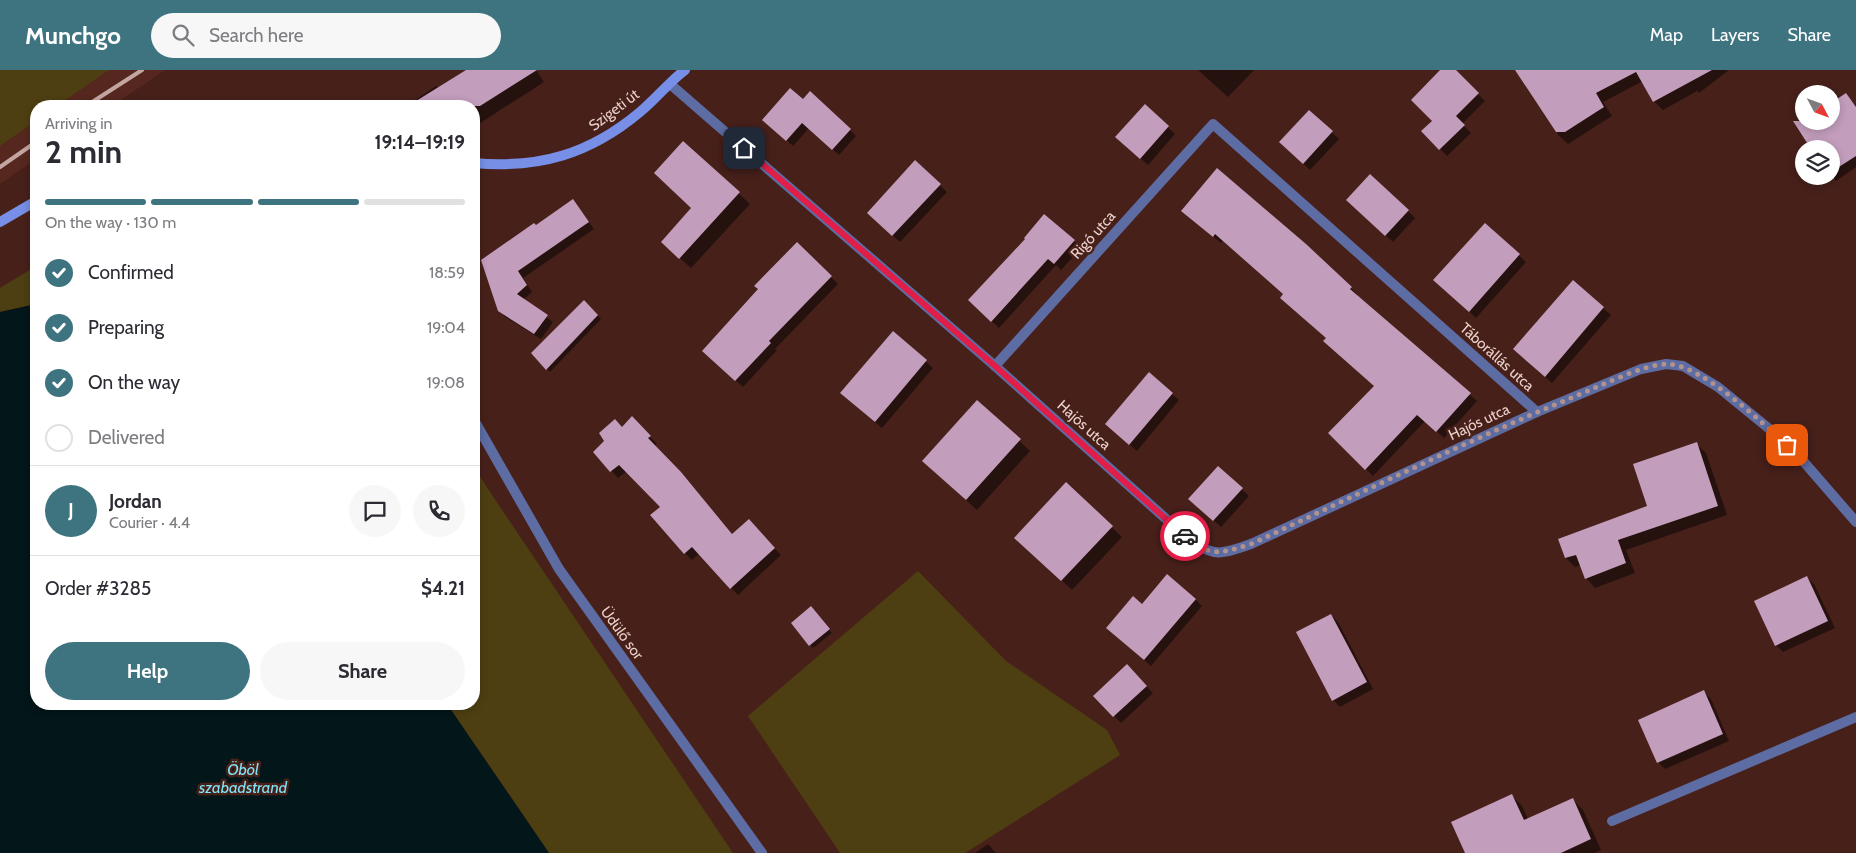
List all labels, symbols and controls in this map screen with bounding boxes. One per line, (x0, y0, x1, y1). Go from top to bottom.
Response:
search box (151, 13, 501, 58)
text: Munchgo (25, 21, 121, 50)
icon: search (169, 21, 197, 49)
text: Search here (209, 24, 303, 47)
text: Map (1650, 24, 1683, 46)
text: Layers (1711, 24, 1760, 46)
text: Share (1788, 24, 1831, 46)
street label: Szigeti út (585, 85, 643, 135)
north arrow (1795, 85, 1840, 130)
map controls (1795, 85, 1840, 185)
text: Arriving in (45, 114, 112, 133)
pin (723, 127, 765, 169)
text: 19:14–19:19 (374, 131, 465, 154)
text: 2 min (45, 132, 122, 171)
icon: home (730, 134, 758, 162)
button: layers (1795, 140, 1840, 185)
street label: Rigó utca (1067, 207, 1120, 263)
text: On the way · 130 m (45, 213, 176, 232)
icon: check (45, 259, 73, 287)
text: Confirmed (88, 261, 174, 284)
text: 18:59 (429, 263, 465, 282)
icon: check (45, 314, 73, 342)
text: Preparing (88, 316, 164, 339)
text: 19:04 (427, 318, 465, 337)
street label: Táborállás utca (1456, 319, 1538, 395)
icon: check (45, 369, 73, 397)
text: On the way (88, 371, 180, 394)
text: 19:08 (427, 373, 465, 392)
street label: Hajós utca (1054, 396, 1115, 454)
street label: Hajós utca (1446, 400, 1513, 444)
pin (1766, 424, 1808, 466)
text: Delivered (88, 426, 165, 449)
icon: bag (1773, 431, 1801, 459)
button: chat (349, 485, 401, 537)
button: phone (413, 485, 465, 537)
text: Jordan (109, 490, 162, 513)
text: J (68, 499, 74, 522)
courier (1160, 511, 1210, 561)
text: Courier · 4.4 (109, 513, 190, 532)
icon: car (1171, 522, 1199, 550)
text: Order #3285 (45, 577, 151, 600)
text: $4.21 (421, 577, 465, 600)
street label: Üdülő sor (597, 603, 647, 663)
button: Help (45, 642, 250, 700)
button: Share (260, 642, 465, 700)
water label: Öböl szabadstrand (198, 760, 288, 797)

